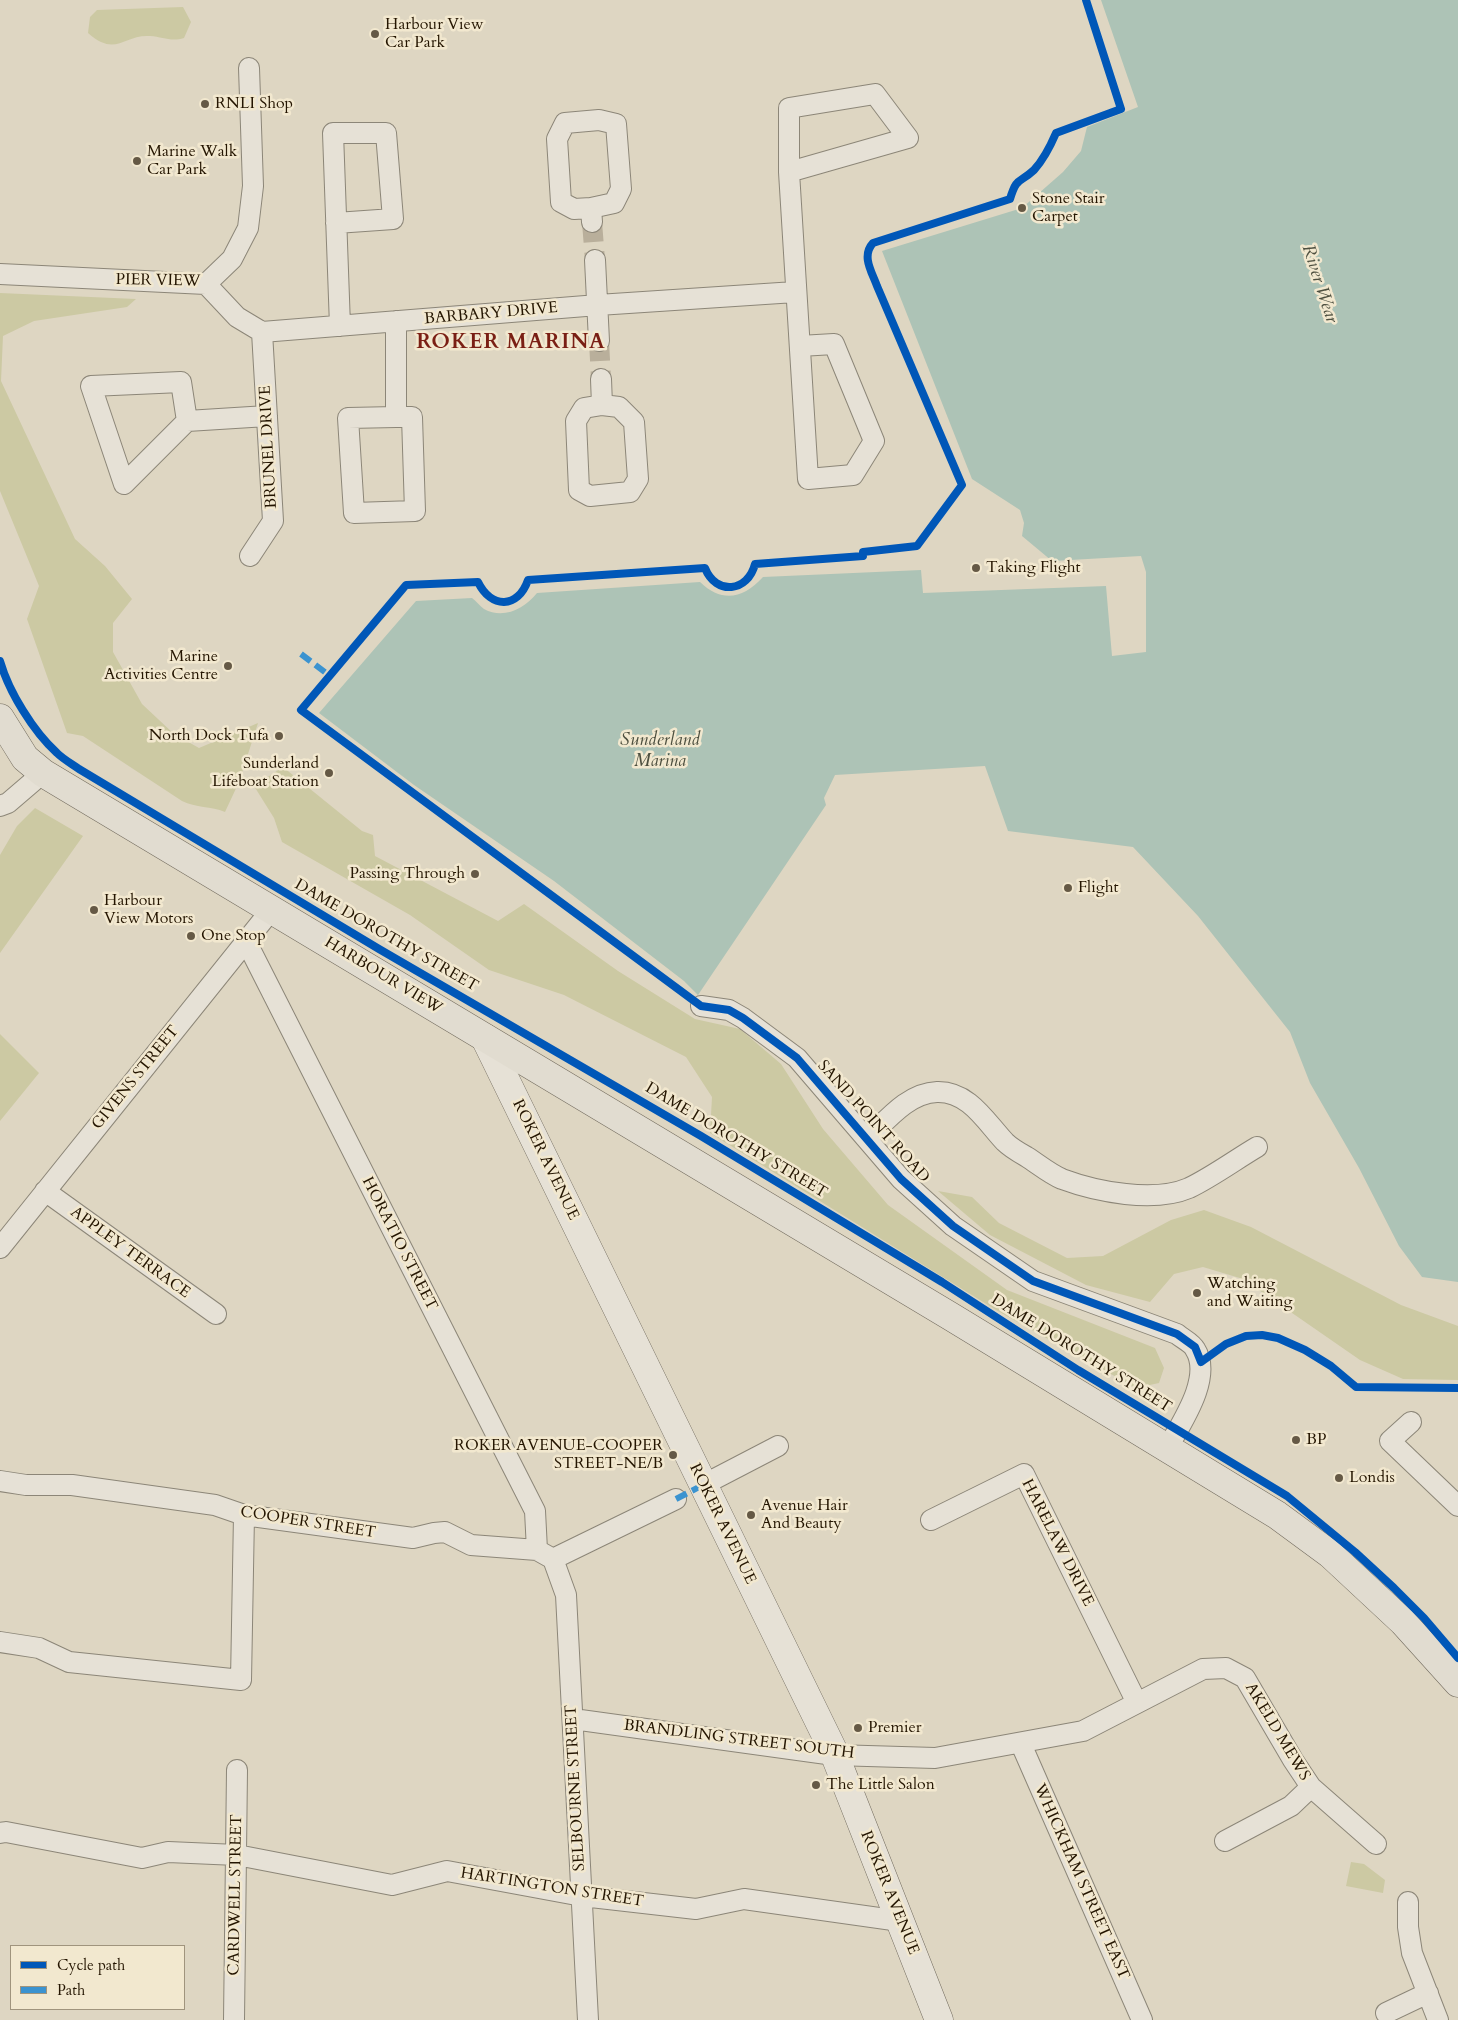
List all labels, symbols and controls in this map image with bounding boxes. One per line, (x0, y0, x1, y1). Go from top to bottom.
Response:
place label: Harbour View Car Park (385, 15, 484, 53)
marker: Harbour View Car Park (369, 28, 381, 40)
place label: RNLI Shop (215, 94, 293, 114)
marker: RNLI Shop (199, 98, 211, 110)
place label: Marine Walk Car Park (147, 142, 237, 180)
marker: Marine Walk Car Park (131, 155, 143, 167)
place label: Stone Stair Carpet (1032, 189, 1105, 227)
marker: Stone Stair Carpet (1016, 202, 1028, 214)
water label: River Wear (1296, 242, 1342, 326)
street label: PIER VIEW (115, 271, 201, 291)
street label: BARBARY DRIVE (423, 299, 559, 329)
district label: ROKER MARINA (415, 330, 607, 356)
street label: BRUNEL DRIVE (256, 385, 282, 509)
place label: Taking Flight (986, 558, 1081, 578)
marker: Taking Flight (970, 562, 982, 574)
place label: Marine Activities Centre (104, 647, 218, 685)
marker: Marine Activities Centre (222, 660, 234, 672)
place label: North Dock Tufa (149, 726, 269, 746)
marker: North Dock Tufa (273, 730, 285, 742)
water label: Sunderland Marina (620, 730, 700, 772)
place label: Sunderland Lifeboat Station (212, 754, 319, 792)
marker: Sunderland Lifeboat Station (323, 767, 335, 779)
place label: Passing Through (350, 864, 465, 884)
marker: Passing Through (469, 868, 481, 880)
street label: DAME DOROTHY STREET (291, 875, 481, 997)
place label: Flight (1078, 878, 1118, 898)
marker: Flight (1062, 882, 1074, 894)
place label: Harbour View Motors (104, 891, 193, 929)
marker: Harbour View Motors (88, 904, 100, 916)
place label: One Stop (201, 926, 266, 946)
marker: One Stop (185, 930, 197, 942)
street label: HARBOUR VIEW (321, 933, 445, 1019)
street label: GIVENS STREET (88, 1022, 184, 1134)
street label: SAND POINT ROAD (813, 1057, 933, 1187)
street label: DAME DOROTHY STREET (641, 1079, 831, 1203)
street label: ROKER AVENUE (508, 1097, 582, 1223)
street label: HORATIO STREET (357, 1174, 441, 1314)
street label: APPLEY TERRACE (66, 1203, 194, 1303)
place label: Watching and Waiting (1207, 1274, 1293, 1312)
marker: Watching and Waiting (1191, 1287, 1203, 1299)
street label: DAME DOROTHY STREET (987, 1290, 1175, 1418)
place label: BP (1306, 1430, 1326, 1450)
marker: BP (1290, 1434, 1302, 1446)
place label: ROKER AVENUE-COOPER STREET-NE/B (454, 1436, 663, 1474)
marker: ROKER AVENUE-COOPER STREET-NE/B (667, 1449, 679, 1461)
street label: ROKER AVENUE (685, 1461, 759, 1587)
place label: Londis (1349, 1468, 1395, 1488)
marker: Londis (1333, 1472, 1345, 1484)
street label: HARELAW DRIVE (1017, 1476, 1097, 1610)
place label: Avenue Hair And Beauty (761, 1496, 848, 1534)
street label: COOPER STREET (239, 1503, 377, 1543)
marker: Avenue Hair And Beauty (745, 1509, 757, 1521)
street label: AKELD MEWS (1240, 1680, 1314, 1784)
street label: SELBOURNE STREET (562, 1704, 590, 1872)
street label: BRANDLING STREET SOUTH (623, 1716, 855, 1764)
place label: Premier (868, 1718, 922, 1738)
marker: Premier (852, 1722, 864, 1734)
place label: The Little Salon (826, 1775, 935, 1795)
marker: The Little Salon (810, 1779, 822, 1791)
street label: WHICKHAM STREET EAST (1029, 1781, 1133, 1983)
street label: CARDWELL STREET (225, 1814, 247, 1976)
street label: ROKER AVENUE (855, 1828, 923, 1958)
street label: HARTINGTON STREET (459, 1864, 645, 1912)
legend (10, 1945, 185, 2010)
text: Cycle path (57, 1955, 125, 1975)
text: Path (57, 1980, 85, 2000)

